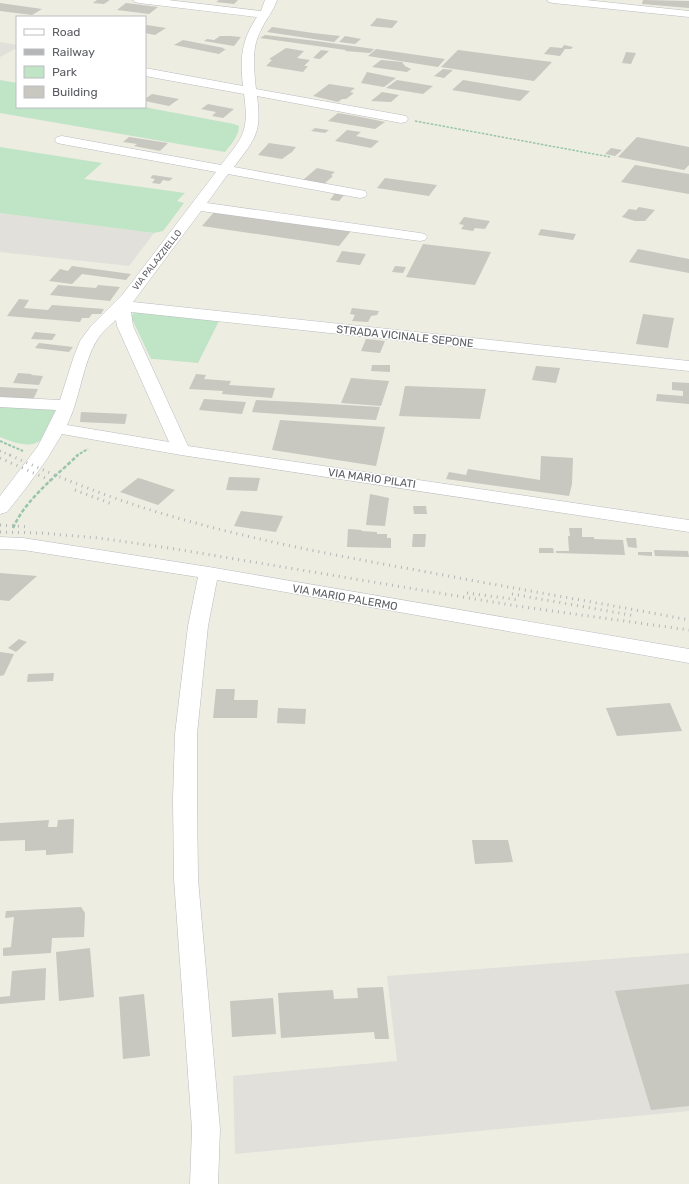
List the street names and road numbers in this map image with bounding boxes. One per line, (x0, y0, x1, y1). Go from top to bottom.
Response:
street label: VIA PALAZZIELLO (130, 228, 184, 292)
street label: STRADA VICINALE SEPONE (336, 323, 475, 350)
street label: VIA MARIO PILATI (327, 466, 417, 491)
street label: VIA MARIO PALERMO (291, 582, 399, 613)

